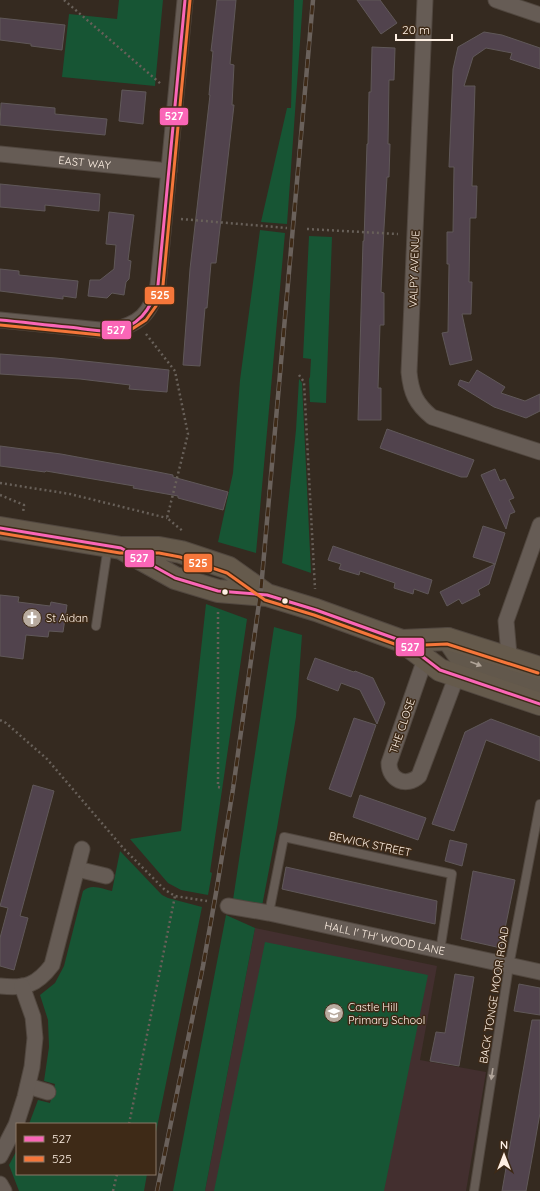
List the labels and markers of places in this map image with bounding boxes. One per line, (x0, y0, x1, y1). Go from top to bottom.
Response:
unlabelled marker (220, 587, 230, 597)
unlabelled marker (280, 596, 290, 606)
church icon: St Aidan (21, 607, 43, 629)
place label: St Aidan (46, 611, 88, 625)
place label: Castle Hill Primary School (348, 1000, 425, 1027)
school or university icon: Castle Hill Primary School (323, 1002, 345, 1024)

